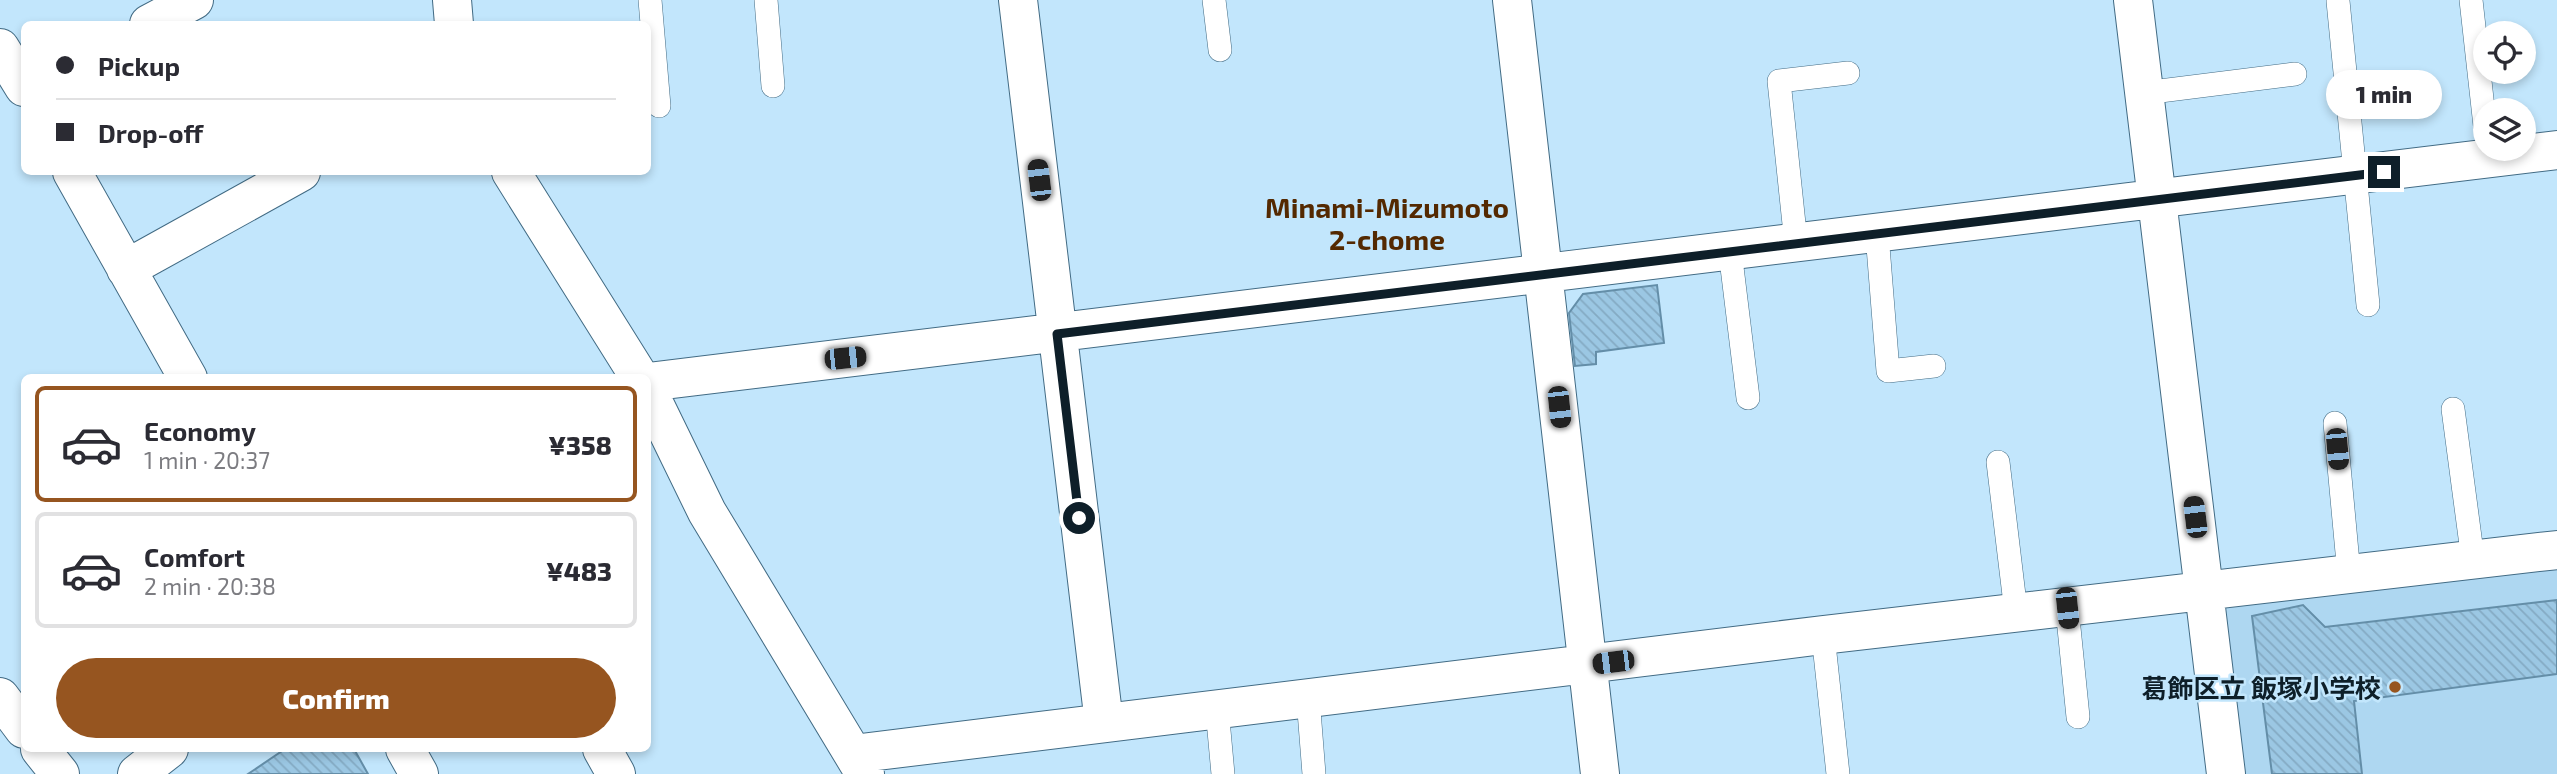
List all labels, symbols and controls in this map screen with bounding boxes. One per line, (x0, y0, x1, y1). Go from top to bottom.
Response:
map controls (2473, 21, 2536, 161)
button: locate (2473, 21, 2536, 84)
text: Pickup (98, 50, 180, 81)
callout: 1 min (2326, 71, 2442, 120)
text: 1 min (2356, 80, 2412, 108)
button: layers (2473, 98, 2536, 161)
text: Drop-off (98, 117, 203, 148)
route end (2368, 156, 2400, 188)
car (1027, 158, 1052, 202)
district label: Minami-Mizumoto 2-chome (1265, 190, 1509, 256)
car (824, 345, 867, 371)
car (1547, 385, 1572, 429)
icon: car (60, 413, 123, 476)
text: Economy (144, 415, 256, 446)
car (2325, 427, 2350, 471)
text: ¥358 (548, 429, 612, 460)
text: 1 min · 20:37 (144, 446, 270, 474)
car (2183, 495, 2208, 539)
route start (1063, 502, 1095, 534)
icon: car (60, 539, 123, 602)
text: Comfort (144, 541, 245, 572)
text: ¥483 (546, 555, 612, 586)
text: 2 min · 20:38 (144, 572, 276, 600)
car (2055, 586, 2080, 630)
car (1591, 649, 1636, 675)
button: Confirm (56, 658, 616, 738)
place label: 葛飾区立 飯塚小学校 (2141, 672, 2381, 703)
marker: 葛飾区立 飯塚小学校 (2387, 679, 2403, 695)

